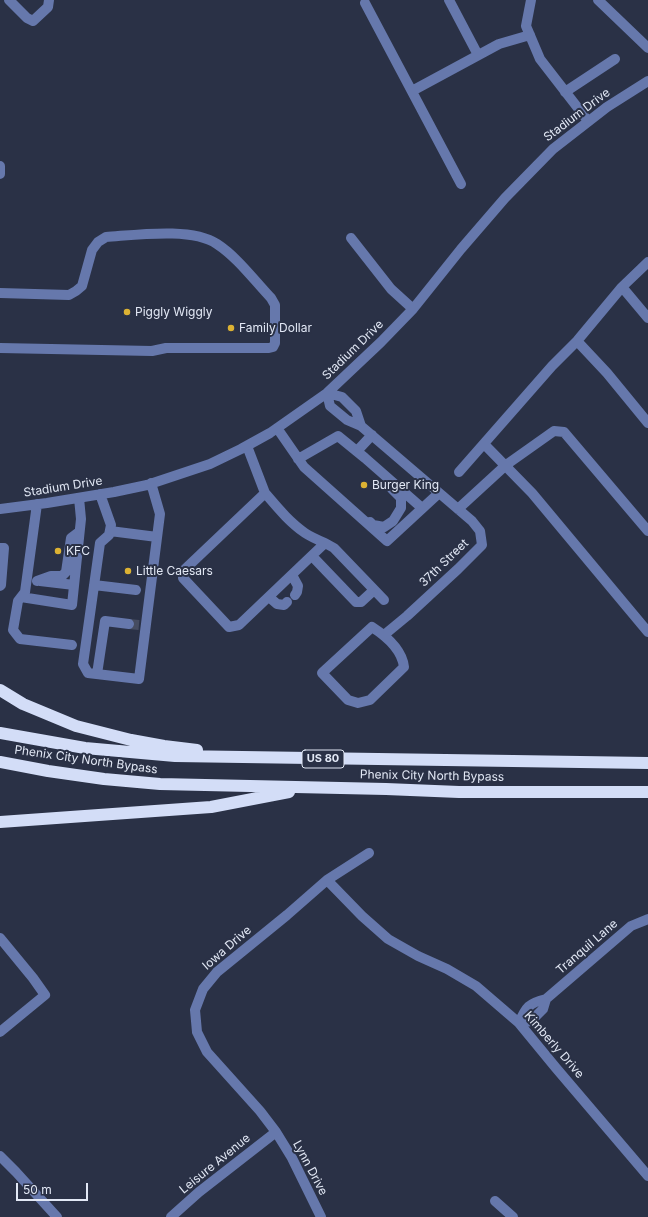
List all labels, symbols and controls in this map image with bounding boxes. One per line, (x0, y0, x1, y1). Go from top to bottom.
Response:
street label: Stadium Drive (541, 85, 613, 145)
place label: Piggly Wiggly (135, 305, 213, 319)
marker: Piggly Wiggly (122, 307, 132, 317)
street label: Stadium Drive (319, 317, 387, 383)
place label: Family Dollar (239, 321, 312, 335)
marker: Family Dollar (226, 323, 236, 333)
street label: Stadium Drive (23, 474, 103, 500)
place label: Burger King (372, 478, 439, 492)
marker: Burger King (359, 480, 369, 490)
street label: 37th Street (417, 536, 471, 590)
place label: KFC (66, 544, 90, 558)
marker: KFC (53, 546, 63, 556)
place label: Little Caesars (136, 564, 213, 578)
marker: Little Caesars (123, 566, 133, 576)
street label: Phenix City North Bypass (13, 743, 159, 777)
road number: US 80 (302, 750, 344, 768)
street label: Phenix City North Bypass (360, 768, 504, 784)
street label: Tranquil Lane (553, 916, 621, 978)
street label: Iowa Drive (200, 923, 254, 973)
street label: Kimberly Drive (521, 1009, 587, 1081)
street label: Leisure Avenue (177, 1131, 253, 1197)
street label: Lynn Drive (290, 1138, 330, 1198)
scale bar (18, 1175, 90, 1201)
text: 50 m (23, 1182, 52, 1197)

